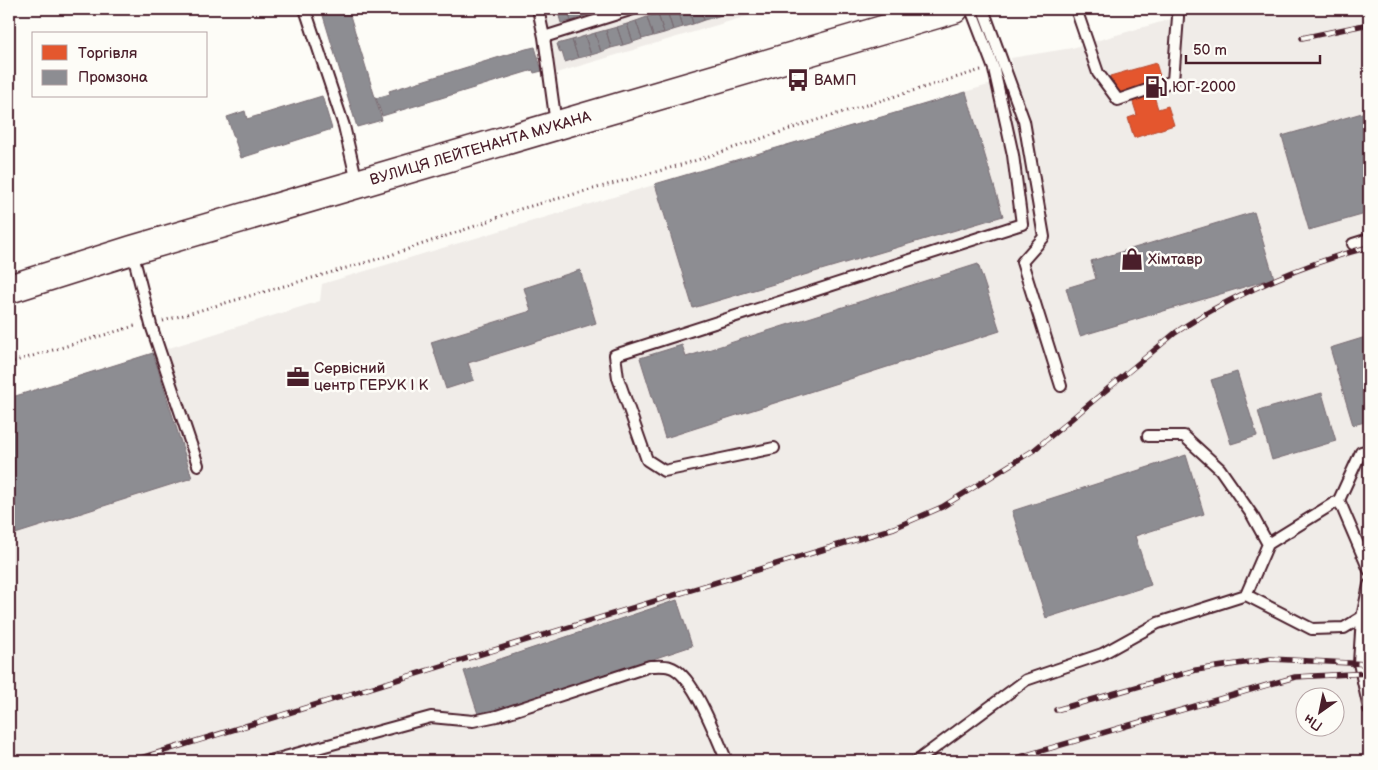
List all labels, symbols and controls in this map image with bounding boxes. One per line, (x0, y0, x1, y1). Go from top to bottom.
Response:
legend (32, 32, 208, 98)
scale bar (1186, 32, 1319, 64)
text: 50 m (1193, 41, 1227, 60)
text: Торгівля (78, 44, 137, 63)
bus stop icon: ВАМП (785, 67, 811, 93)
text: Промзона (78, 68, 148, 87)
place label: ВАМП (814, 71, 856, 90)
fuel station icon: ЮГ-2000 (1143, 74, 1169, 100)
place label: ЮГ-2000 (1172, 78, 1236, 97)
street label: ВУЛИЦЯ ЛЕЙТЕНАНТА МУКАНА (368, 107, 594, 190)
shop icon: Хімтавр (1119, 246, 1145, 272)
place label: Хімтавр (1148, 250, 1203, 269)
place label: Сервісний центр ГЕРУК І К (314, 359, 429, 395)
office icon: Сервісний центр ГЕРУК І К (285, 364, 311, 390)
north arrow (1296, 688, 1346, 738)
text: Пн (1301, 710, 1326, 735)

